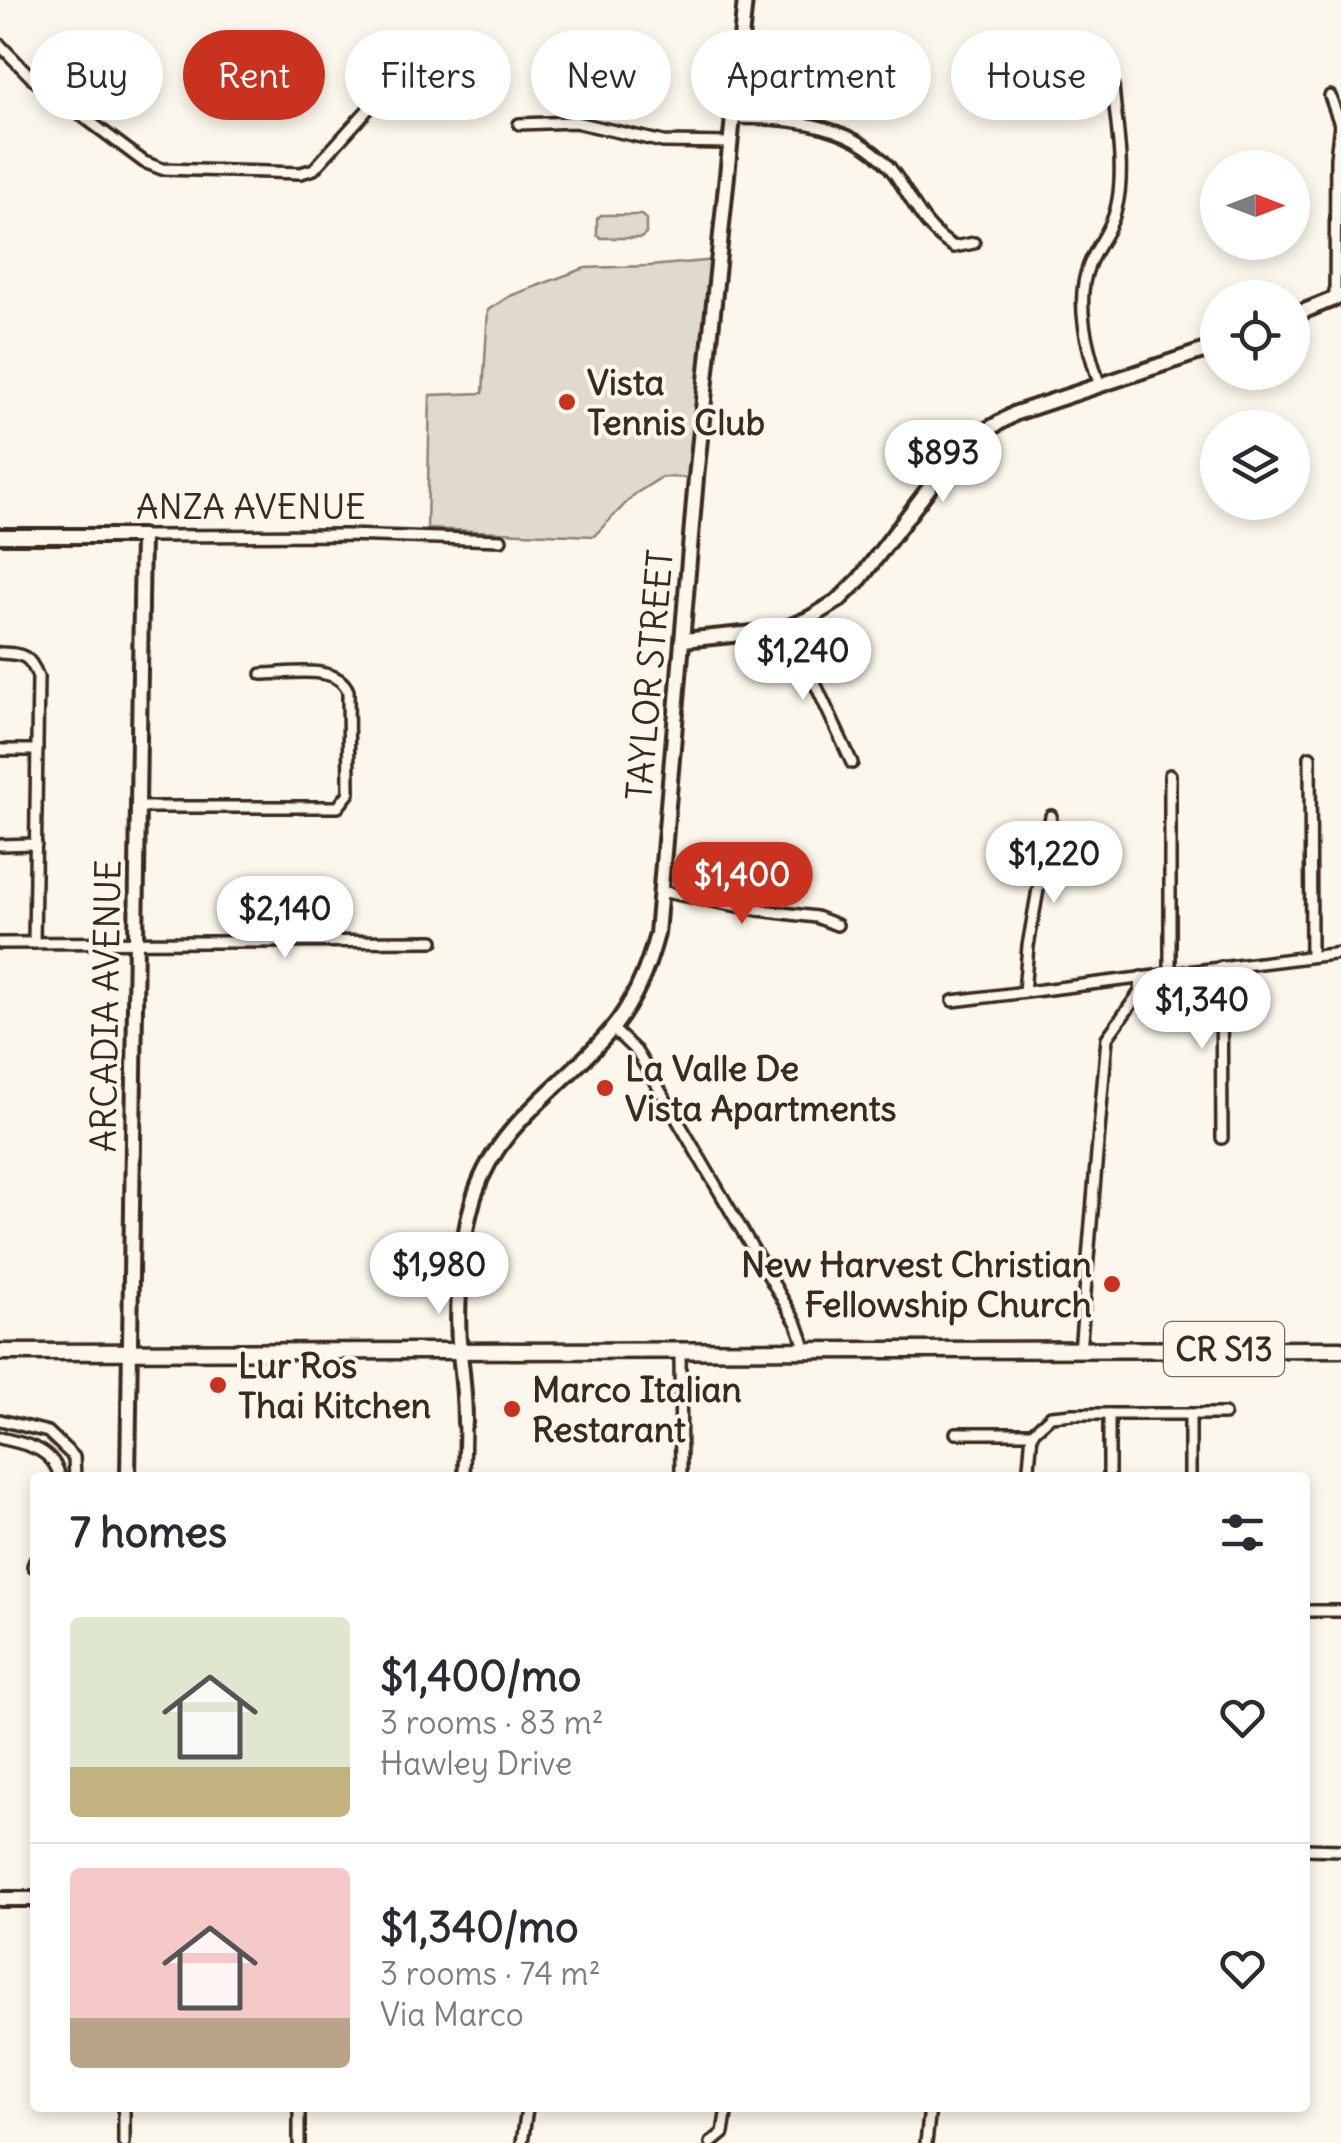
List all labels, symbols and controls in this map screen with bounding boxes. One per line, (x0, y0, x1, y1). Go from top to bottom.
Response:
chip: Buy (30, 30, 163, 120)
chip: Rent (183, 30, 325, 120)
chip: Filters (345, 30, 511, 120)
chip: New (531, 30, 671, 120)
chip: Apartment (691, 30, 931, 120)
chip: House (951, 30, 1121, 120)
north arrow (1200, 150, 1310, 260)
map controls (1200, 150, 1310, 520)
button: locate (1200, 280, 1310, 390)
place label: Vista Tennis Club (587, 360, 765, 444)
marker: Vista Tennis Club (556, 391, 578, 413)
button: layers (1200, 410, 1310, 520)
pin: $893 (884, 420, 1002, 505)
text: $893 (907, 432, 979, 473)
street label: ANZA AVENUE (136, 484, 366, 528)
street label: TAYLOR STREET (616, 548, 682, 802)
pin: $1,240 (722, 618, 884, 703)
text: $1,240 (756, 630, 850, 671)
pin: $1,220 (973, 821, 1135, 906)
text: $1,220 (1008, 833, 1100, 874)
pin: $1,400 (661, 842, 823, 927)
text: $1,400 (694, 854, 790, 895)
street label: ARCADIA AVENUE (80, 859, 130, 1153)
pin: $2,140 (204, 876, 366, 961)
text: $2,140 (239, 888, 331, 929)
pin: $1,340 (1121, 967, 1283, 1052)
text: $1,340 (1155, 979, 1249, 1020)
place label: La Valle De Vista Apartments (625, 1046, 897, 1130)
marker: La Valle De Vista Apartments (594, 1077, 616, 1099)
pin: $1,980 (358, 1232, 520, 1317)
place label: New Harvest Christian Fellowship Church (741, 1242, 1092, 1326)
text: $1,980 (392, 1244, 486, 1285)
marker: New Harvest Christian Fellowship Church (1101, 1273, 1123, 1295)
road number: CR S13 (1164, 1322, 1284, 1376)
place label: Lur Ros Thai Kitchen (238, 1343, 431, 1427)
place label: Marco Italian Restarant (532, 1367, 742, 1451)
marker: Lur Ros Thai Kitchen (207, 1374, 229, 1396)
marker: Marco Italian Restarant (501, 1398, 523, 1420)
icon: filters (1215, 1505, 1270, 1560)
text: 7 homes (70, 1506, 227, 1558)
text: $1,400/mo (380, 1650, 581, 1702)
icon: home (150, 1657, 270, 1777)
icon: heart (1215, 1690, 1270, 1745)
text: 3 rooms · 83 m² (380, 1702, 604, 1743)
text: Hawley Drive (380, 1743, 572, 1784)
text: $1,340/mo (380, 1901, 579, 1953)
icon: home (150, 1908, 270, 2028)
icon: heart (1215, 1941, 1270, 1996)
text: 3 rooms · 74 m² (380, 1953, 601, 1994)
text: Via Marco (380, 1994, 524, 2035)

